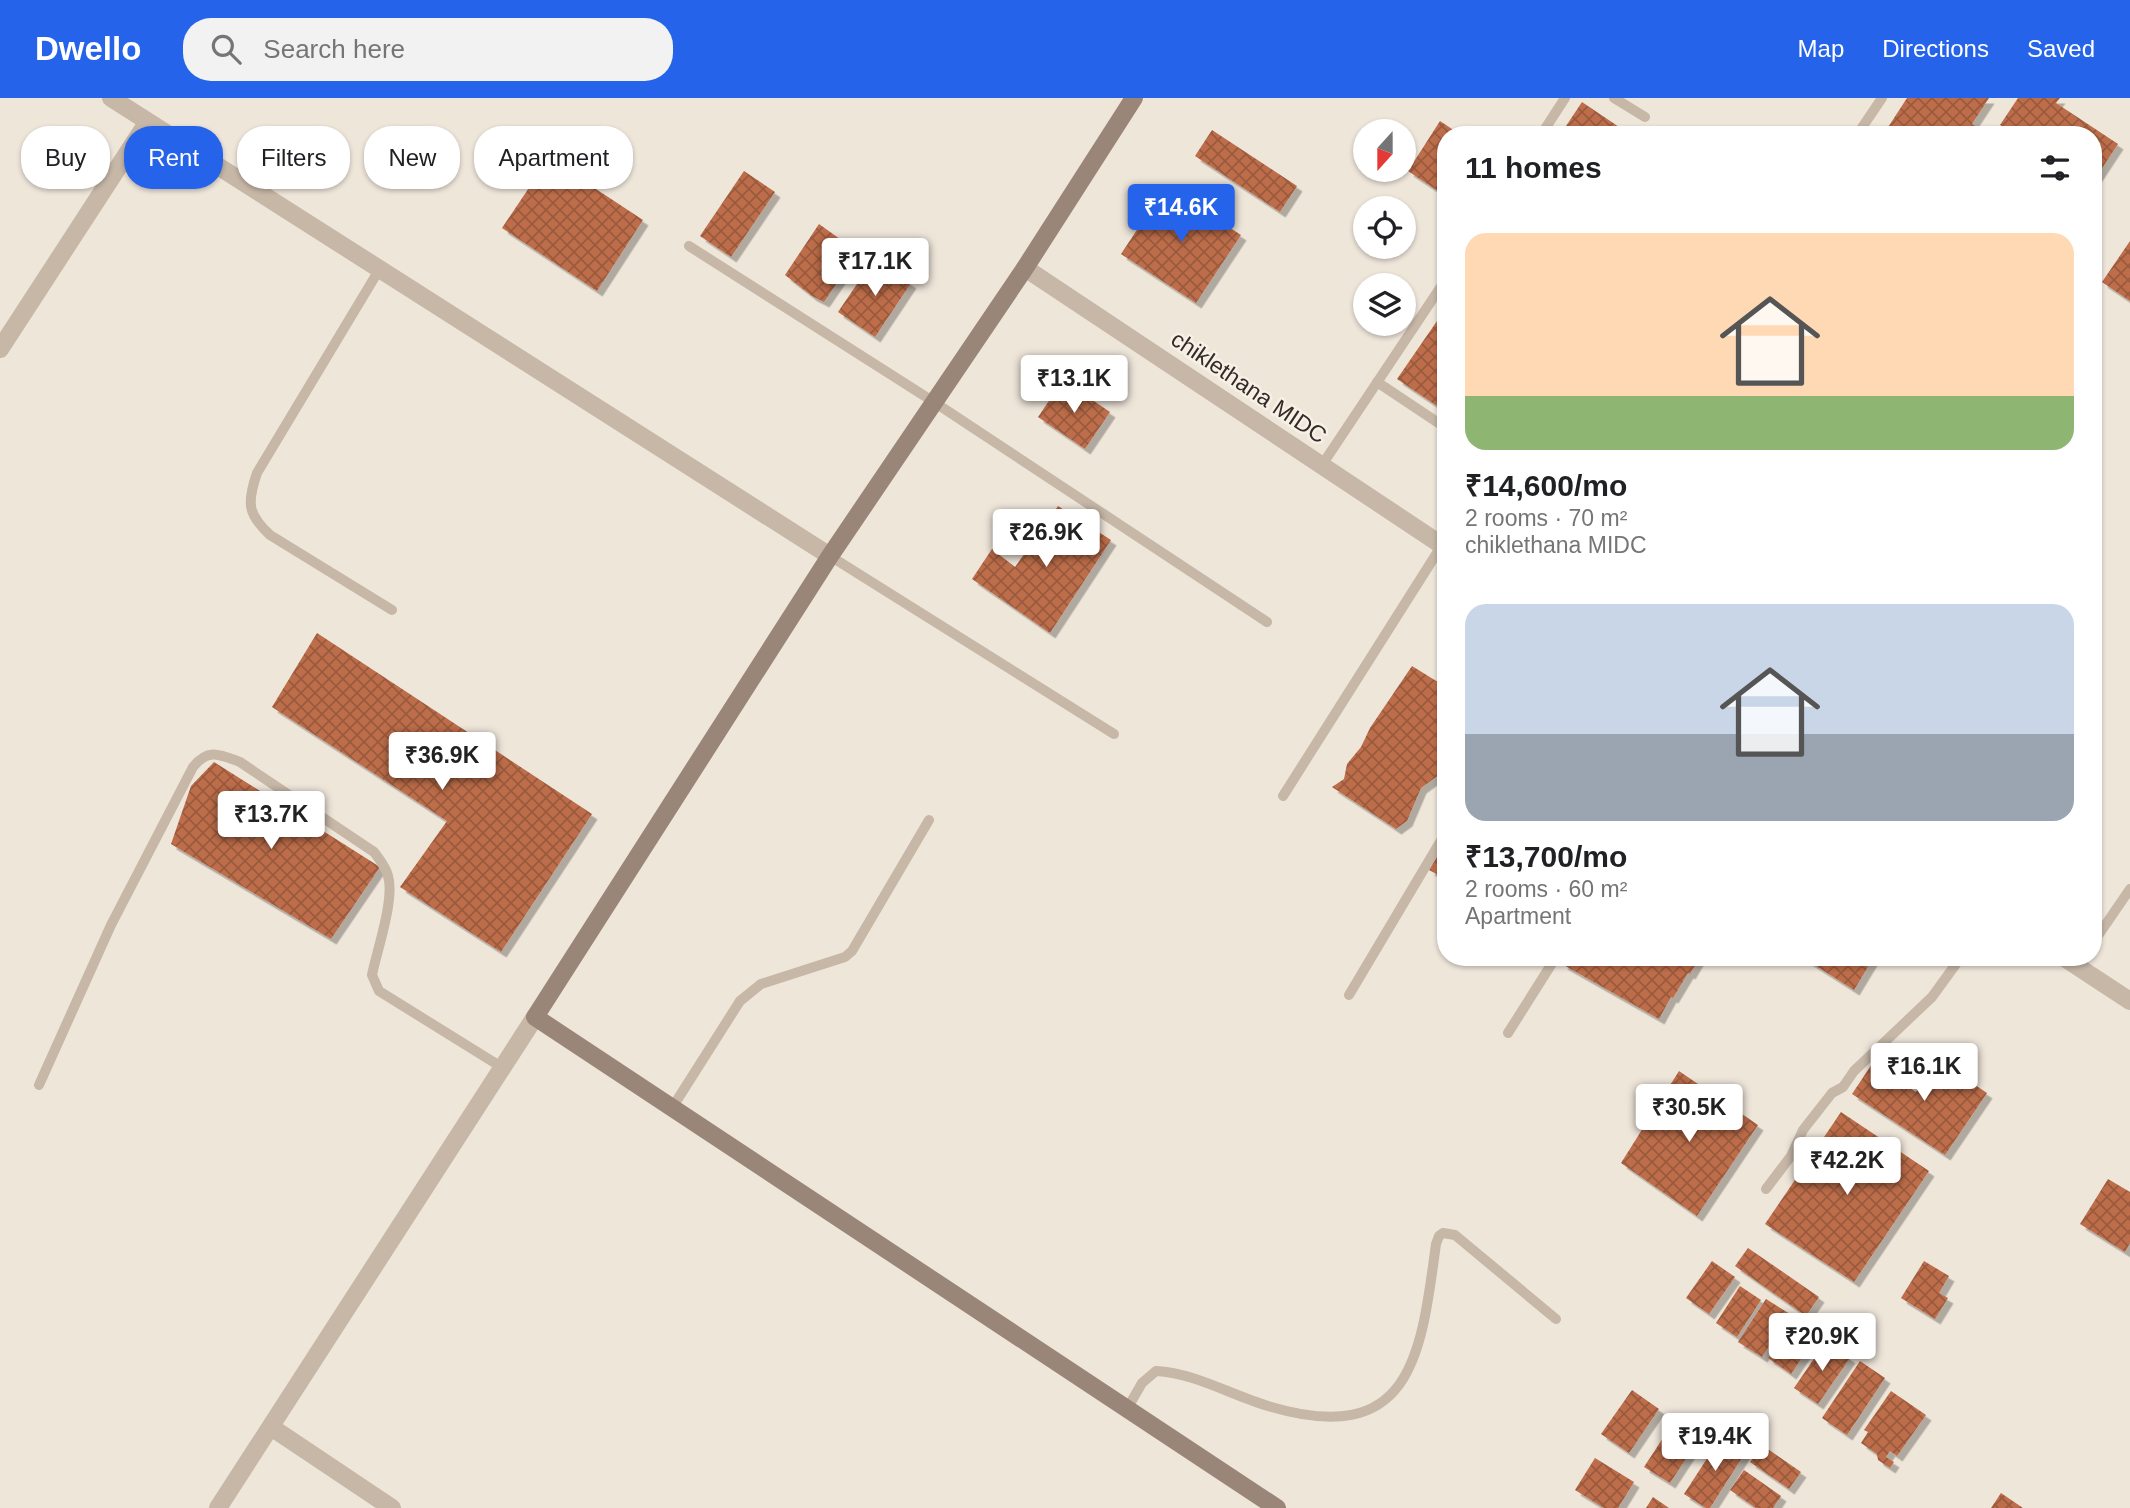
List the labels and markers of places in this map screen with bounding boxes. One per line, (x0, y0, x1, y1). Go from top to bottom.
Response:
pin: ₹14.6K (1124, 184, 1238, 244)
pin: ₹17.1K (818, 238, 932, 298)
pin: ₹13.1K (1017, 356, 1131, 415)
pin: ₹26.9K (989, 510, 1103, 569)
pin: ₹36.9K (385, 732, 499, 792)
pin: ₹13.7K (214, 792, 328, 851)
pin: ₹16.1K (1867, 1044, 1981, 1103)
pin: ₹30.5K (1632, 1084, 1746, 1144)
pin: ₹42.2K (1790, 1138, 1904, 1197)
pin: ₹20.9K (1765, 1314, 1879, 1373)
pin: ₹19.4K (1658, 1414, 1772, 1473)

